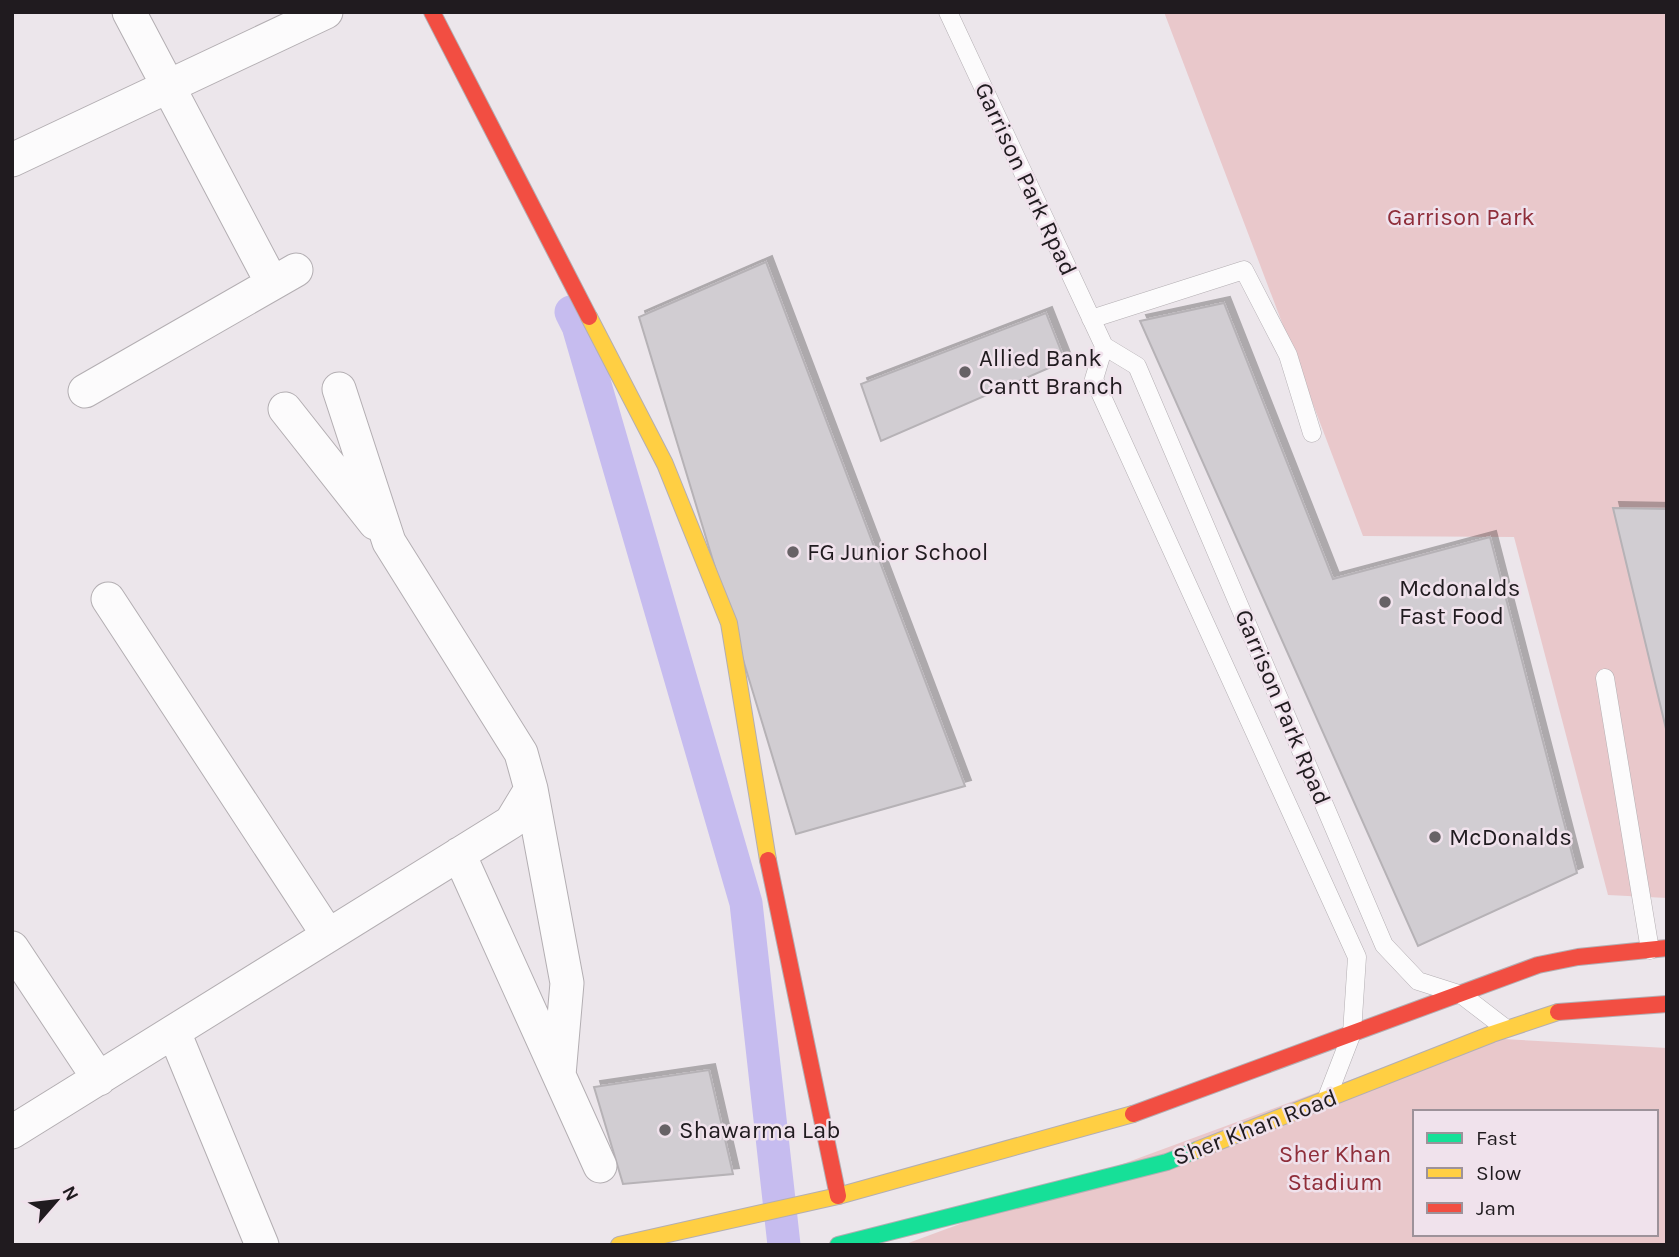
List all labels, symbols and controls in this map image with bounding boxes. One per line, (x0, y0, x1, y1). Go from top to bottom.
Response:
street label: Garrison Park Rpad (969, 78, 1083, 280)
park label: Garrison Park (1387, 203, 1535, 231)
place label: Allied Bank Cantt Branch (979, 344, 1123, 400)
marker: Allied Bank Cantt Branch (957, 364, 973, 380)
place label: FG Junior School (807, 538, 988, 566)
marker: FG Junior School (785, 544, 801, 560)
place label: Mcdonalds Fast Food (1399, 574, 1520, 630)
marker: Mcdonalds Fast Food (1377, 594, 1393, 610)
street label: Garrison Park Rpad (1229, 605, 1337, 809)
place label: McDonalds (1449, 823, 1572, 851)
marker: McDonalds (1427, 829, 1443, 845)
street label: Sher Khan Road (1169, 1083, 1341, 1171)
legend (1413, 1110, 1658, 1236)
place label: Shawarma Lab (679, 1116, 841, 1144)
marker: Shawarma Lab (657, 1122, 673, 1138)
text: Fast (1476, 1126, 1517, 1150)
park label: Sher Khan Stadium (1279, 1140, 1391, 1196)
text: Slow (1476, 1161, 1521, 1185)
north arrow (21, 1166, 91, 1236)
text: N (57, 1182, 83, 1205)
text: Jam (1476, 1196, 1516, 1220)

